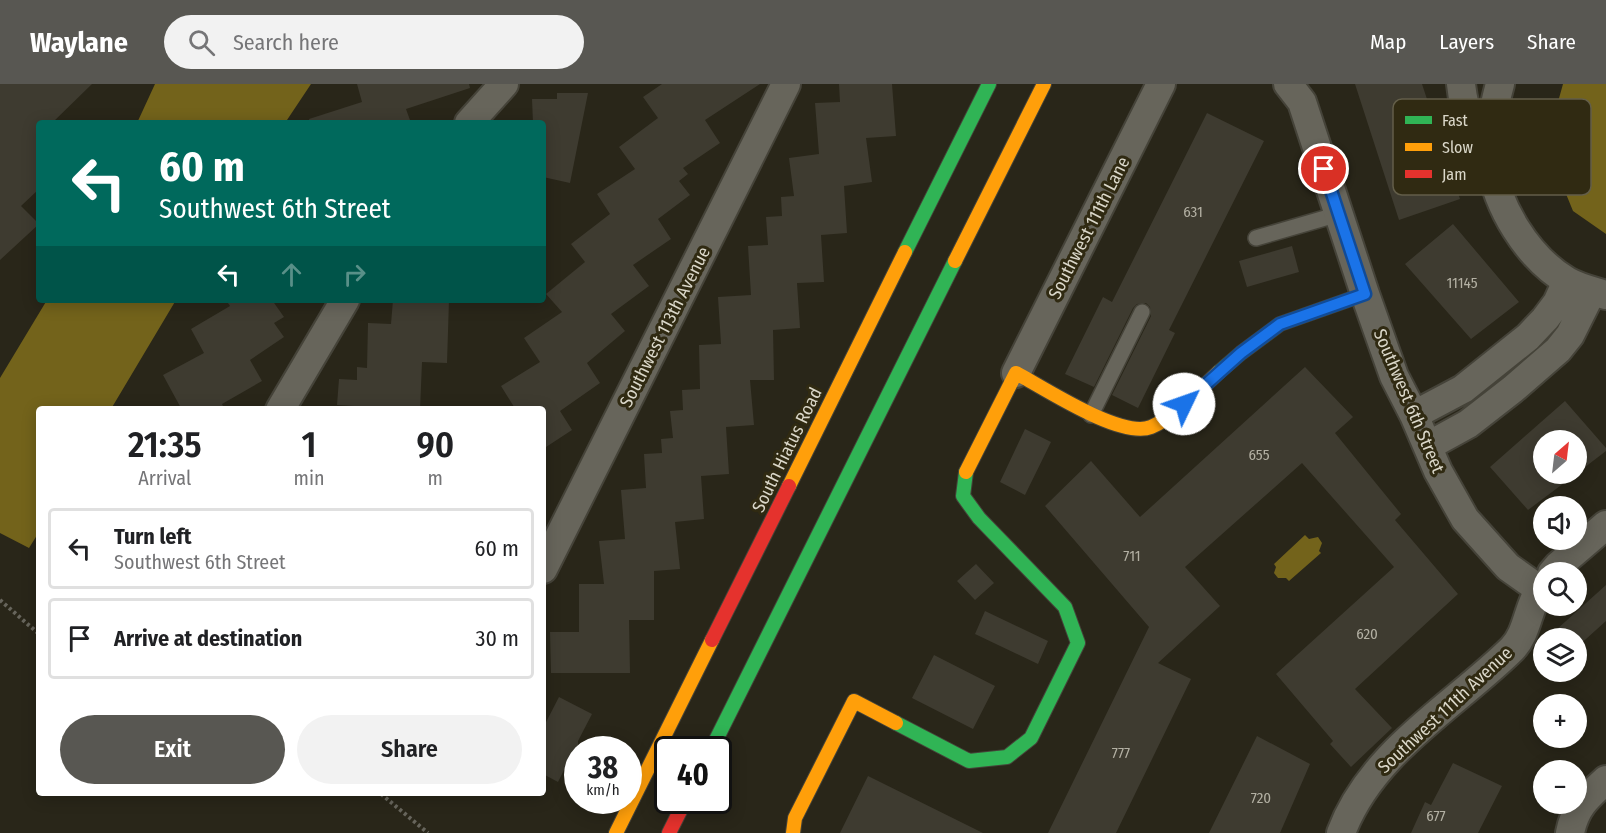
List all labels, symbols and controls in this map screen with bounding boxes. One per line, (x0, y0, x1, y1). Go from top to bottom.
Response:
search box (164, 15, 584, 69)
text: Waylane (30, 26, 128, 59)
icon: search (185, 26, 218, 59)
text: Search here (233, 29, 339, 56)
text: Map (1370, 29, 1406, 55)
text: Layers (1439, 29, 1494, 55)
text: Share (1527, 29, 1576, 55)
legend (1393, 99, 1591, 195)
text: Fast (1442, 111, 1469, 130)
text: Slow (1442, 138, 1473, 157)
text: 60 m (159, 142, 245, 192)
pin (1298, 143, 1349, 194)
icon: left (60, 144, 138, 222)
icon: arrive (1307, 152, 1340, 185)
street label: Southwest 111th Lane (1044, 153, 1134, 303)
text: Jam (1442, 165, 1467, 184)
text: Southwest 6th Street (159, 193, 391, 225)
house number: 631 (1183, 203, 1203, 221)
street label: Southwest 113th Avenue (615, 243, 715, 411)
icon: left (212, 258, 245, 291)
icon: ahead (275, 258, 308, 291)
icon: right (338, 258, 371, 291)
house number: 11145 (1446, 274, 1478, 292)
street label: Southwest 6th Street (1369, 326, 1449, 476)
position arrow (1152, 372, 1216, 436)
street label: South Hiatus Road (747, 384, 827, 516)
text: 21:35 (128, 423, 202, 467)
text: 1 (302, 423, 316, 467)
text: 90 (416, 423, 454, 467)
north arrow (1533, 430, 1587, 484)
map controls (1533, 430, 1587, 814)
house number: 655 (1248, 446, 1270, 464)
text: Arrival (138, 466, 191, 490)
text: min (294, 466, 324, 490)
text: m (428, 466, 443, 490)
button: sound (1533, 496, 1587, 550)
text: Turn left (114, 523, 192, 550)
icon: left (63, 532, 96, 565)
text: 60 m (475, 535, 519, 562)
house number: 711 (1123, 547, 1141, 565)
text: Southwest 6th Street (114, 550, 286, 574)
button: search (1533, 562, 1587, 616)
icon: arrive (63, 622, 96, 655)
text: Arrive at destination (114, 625, 302, 652)
text: 30 m (476, 625, 519, 652)
house number: 620 (1356, 625, 1378, 643)
button: layers (1533, 628, 1587, 682)
street label: Southwest 111th Avenue (1373, 642, 1517, 778)
button: + (1533, 694, 1587, 748)
button: Exit (60, 715, 285, 784)
button: Share (297, 715, 522, 784)
speed limit sign: 40 (654, 736, 732, 814)
house number: 777 (1112, 744, 1130, 762)
text: 38 (588, 750, 618, 786)
button: − (1533, 760, 1587, 814)
text: km/h (586, 781, 620, 799)
house number: 720 (1251, 789, 1271, 807)
house number: 677 (1426, 807, 1446, 825)

